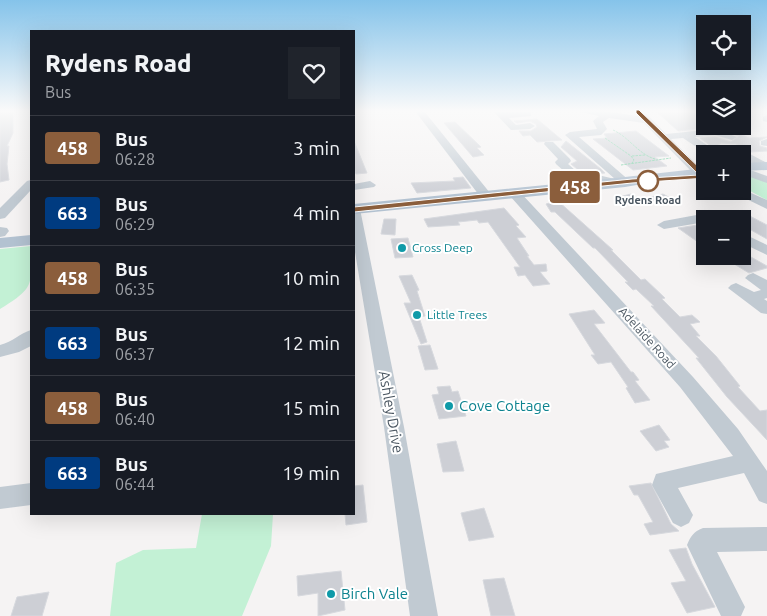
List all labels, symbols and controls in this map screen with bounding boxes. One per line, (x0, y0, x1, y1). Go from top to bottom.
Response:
map controls (696, 15, 751, 265)
button: locate (696, 15, 751, 70)
button: heart (288, 47, 340, 99)
text: Rydens Road (45, 50, 192, 77)
button: layers (696, 80, 751, 135)
text: Bus (45, 83, 71, 101)
text: Bus (115, 128, 148, 150)
text: 3 min (293, 137, 340, 159)
text: 458 (57, 138, 88, 158)
button: + (696, 145, 751, 200)
text: 06:28 (115, 150, 155, 168)
marker: Rydens Road (637, 170, 659, 192)
line badge: 458 (546, 171, 604, 203)
text: 458 (560, 177, 590, 197)
text: Bus (115, 193, 148, 215)
place label: Rydens Road (615, 194, 681, 206)
text: 4 min (293, 202, 340, 224)
text: 663 (57, 203, 88, 223)
button: − (696, 210, 751, 265)
text: 06:29 (115, 215, 155, 233)
place label: Cross Deep (412, 241, 473, 254)
marker: Cross Deep (396, 242, 408, 254)
text: Bus (115, 258, 148, 280)
text: 10 min (282, 267, 340, 289)
text: 458 (57, 268, 88, 288)
text: 06:35 (115, 280, 155, 298)
street label: Adelaide Road (617, 304, 678, 371)
place label: Little Trees (427, 308, 487, 321)
marker: Little Trees (411, 309, 423, 321)
text: Bus (115, 323, 148, 345)
text: 12 min (282, 332, 340, 354)
text: 663 (57, 333, 88, 353)
text: 06:37 (115, 345, 155, 363)
street label: Ashley Drive (376, 369, 407, 454)
text: Bus (115, 388, 148, 410)
text: 15 min (282, 397, 340, 419)
place label: Cove Cottage (459, 397, 550, 414)
text: 458 (57, 398, 88, 418)
marker: Cove Cottage (443, 400, 455, 412)
text: 06:40 (115, 410, 155, 428)
text: Bus (115, 453, 148, 475)
text: 19 min (282, 462, 340, 484)
text: 663 (57, 463, 88, 483)
text: 06:44 (115, 475, 155, 493)
place label: Birch Vale (341, 585, 408, 602)
marker: Birch Vale (325, 588, 337, 600)

